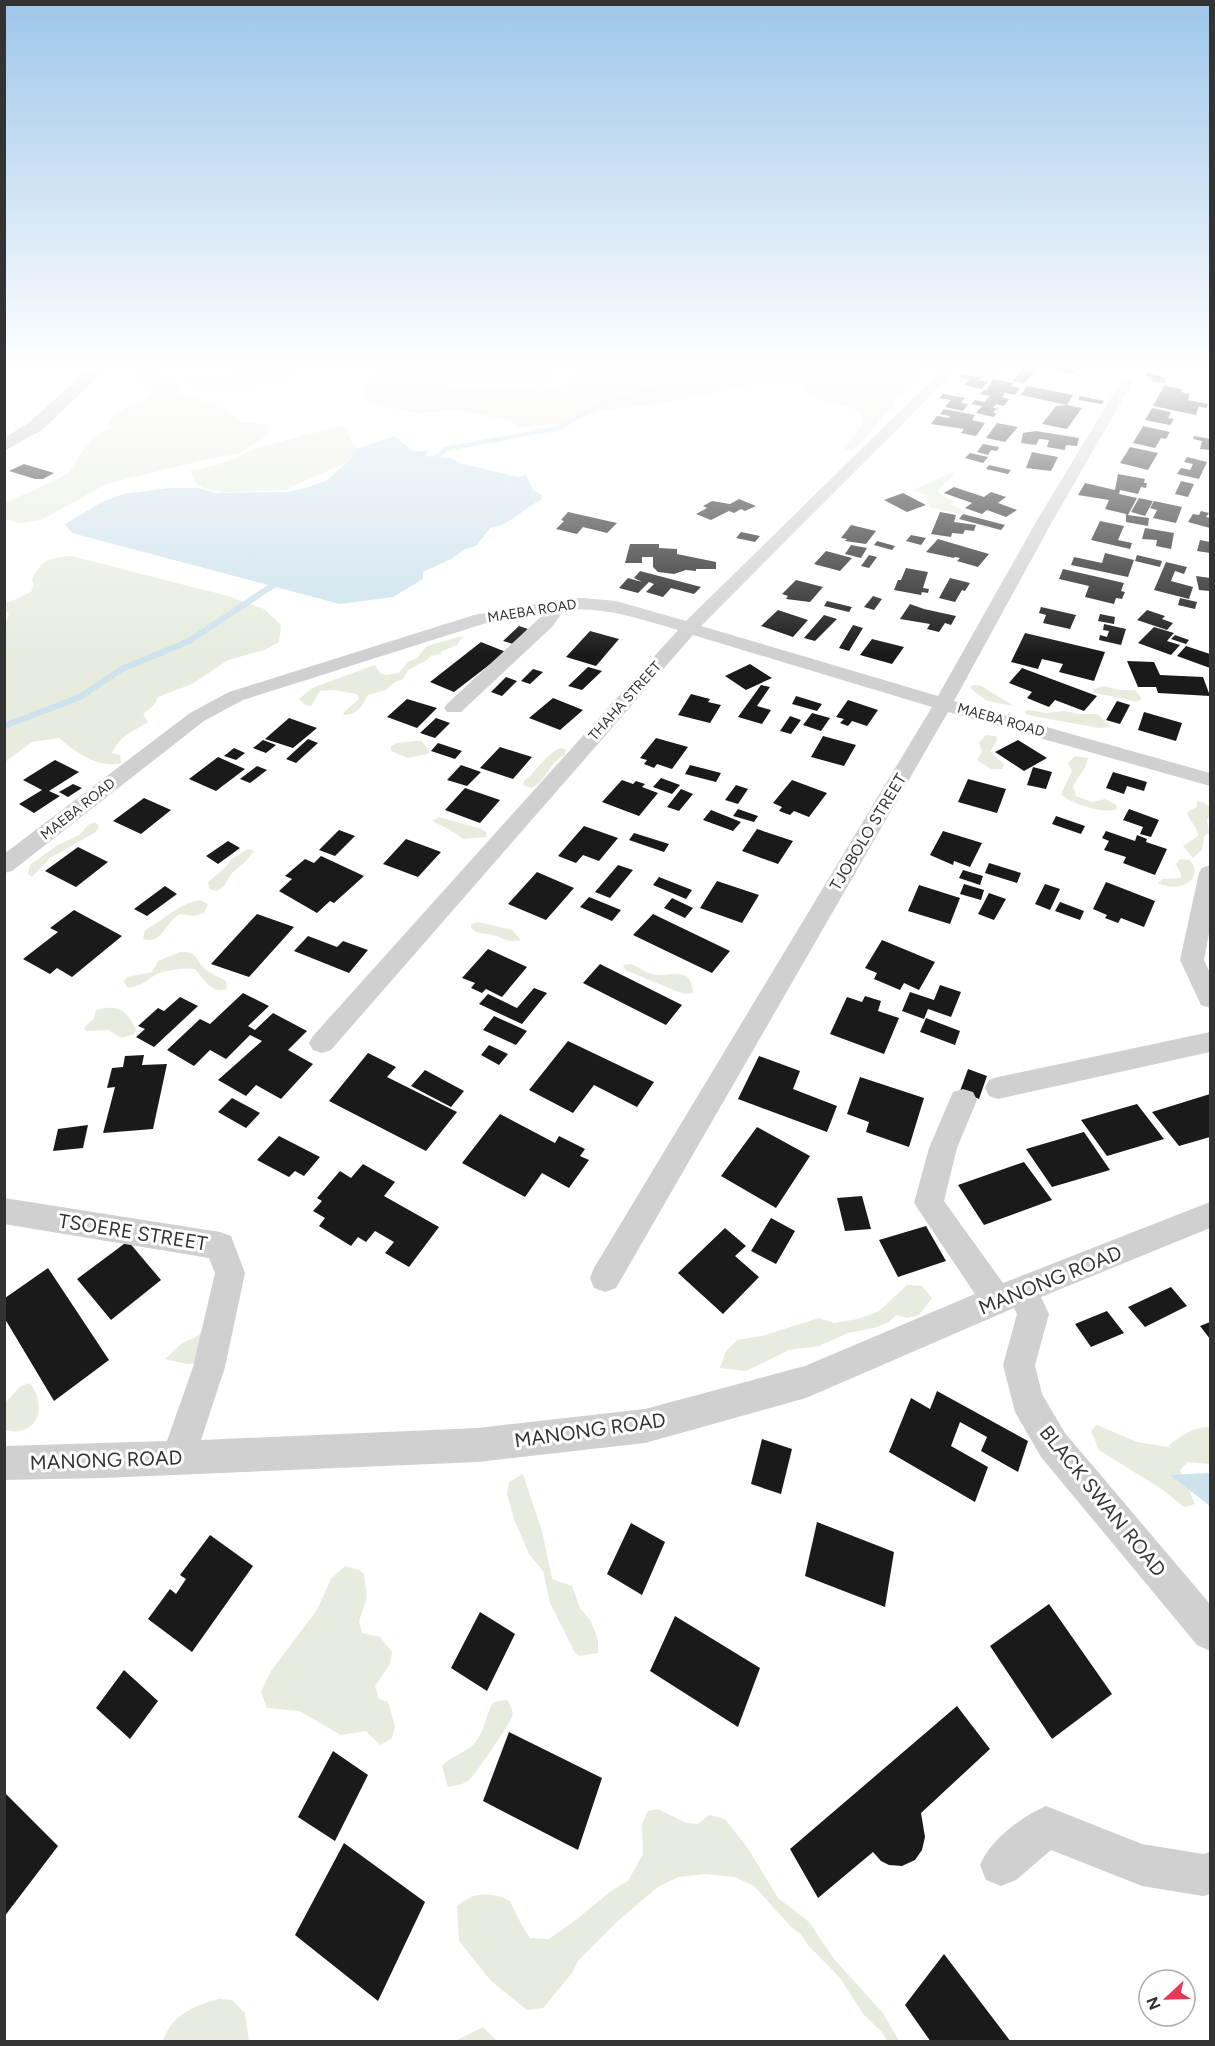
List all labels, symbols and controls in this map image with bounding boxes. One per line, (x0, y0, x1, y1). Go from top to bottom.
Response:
street label: MAEBA ROAD (486, 596, 578, 626)
street label: THAHA STREET (585, 658, 665, 744)
street label: MAEBA ROAD (955, 699, 1047, 741)
street label: TJOBOLO STREET (826, 770, 910, 894)
street label: MAEBA ROAD (37, 775, 119, 843)
street label: TSOERE STREET (57, 1208, 209, 1256)
street label: MANONG ROAD (975, 1240, 1125, 1320)
street label: MANONG ROAD (513, 1408, 667, 1452)
street label: BLACK SWAN ROAD (1035, 1421, 1171, 1581)
street label: MANONG ROAD (29, 1445, 183, 1475)
north arrow (1137, 1968, 1197, 2028)
text: N (1142, 1994, 1165, 2013)

